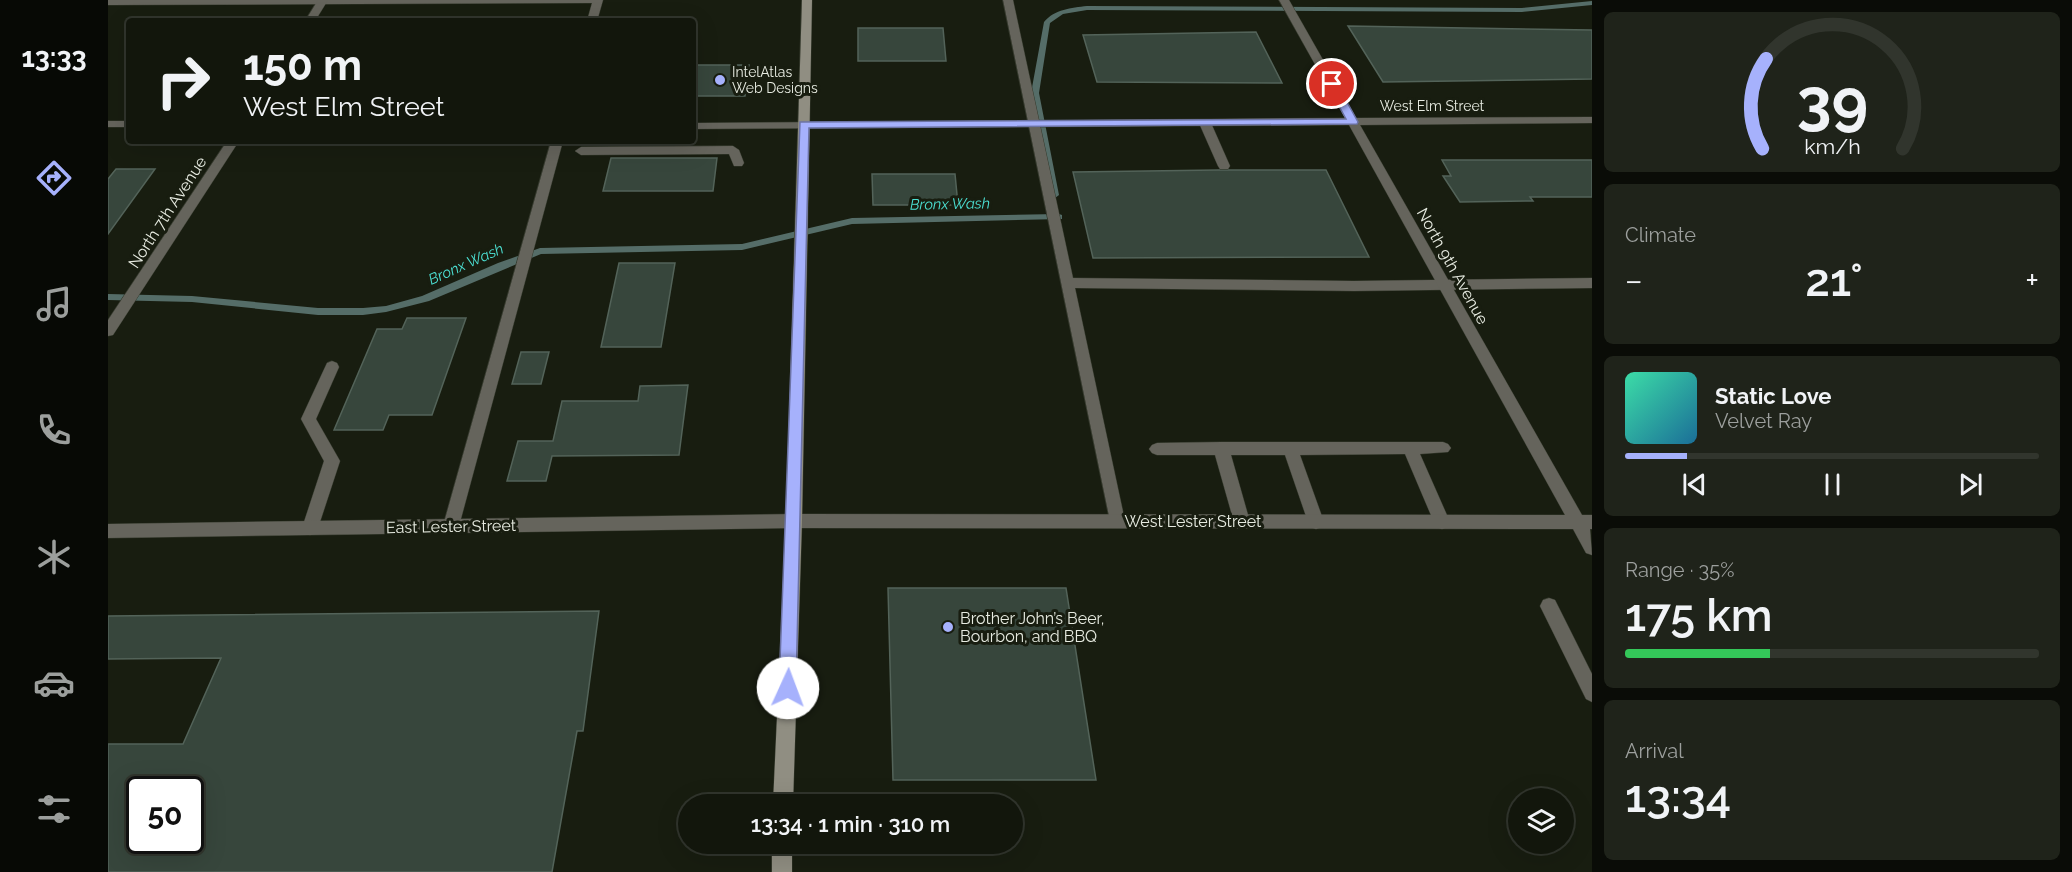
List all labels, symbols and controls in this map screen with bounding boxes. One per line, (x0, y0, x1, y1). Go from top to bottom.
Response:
text: 150 m (243, 41, 362, 90)
text: 13:33 (21, 42, 87, 73)
icon: right (144, 42, 222, 120)
pin (1306, 58, 1357, 109)
place label: IntelAtlas Web Designs (732, 64, 818, 96)
text: 39 (1796, 64, 1868, 138)
icon: arrive (1315, 67, 1348, 100)
marker: IntelAtlas Web Designs (713, 73, 727, 87)
text: West Elm Street (243, 91, 445, 122)
street label: West Elm Street (1380, 98, 1485, 114)
text: km/h (1804, 134, 1860, 159)
street label: North 7th Avenue (124, 153, 211, 272)
icon: directions (33, 157, 75, 199)
water label: Bronx Wash (910, 194, 990, 214)
street label: North 9th Avenue (1413, 205, 1492, 328)
text: Climate (1625, 223, 1696, 247)
water label: Bronx Wash (426, 239, 506, 289)
text: 21° (1805, 254, 1863, 307)
text: − (1625, 261, 1643, 300)
text: + (2025, 261, 2039, 300)
icon: music (33, 283, 75, 325)
text: Static Love (1715, 383, 1832, 409)
icon: phone (33, 409, 75, 451)
text: Velvet Ray (1715, 409, 1812, 433)
icon: previous (1678, 468, 1711, 501)
icon: pause (1816, 468, 1849, 501)
icon: next (1954, 468, 1987, 501)
street label: West Lester Street (1125, 512, 1262, 531)
street label: East Lester Street (386, 516, 517, 537)
icon: climate (33, 536, 75, 578)
text: Range · 35% (1625, 558, 1734, 582)
text: 175 km (1625, 589, 1773, 642)
place label: Brother John’s Beer, Bourbon, and BBQ (960, 609, 1104, 646)
marker: Brother John’s Beer, Bourbon, and BBQ (941, 620, 955, 634)
position arrow (756, 656, 820, 720)
icon: car (33, 662, 75, 704)
text: Arrival (1625, 739, 1684, 763)
text: 13:34 (1625, 770, 1731, 823)
speed limit sign: 50 (126, 776, 204, 854)
icon: filters (33, 788, 75, 830)
map controls (1508, 788, 1574, 854)
button: layers (1508, 788, 1574, 854)
text: 13:34 · 1 min · 310 m (751, 811, 950, 837)

